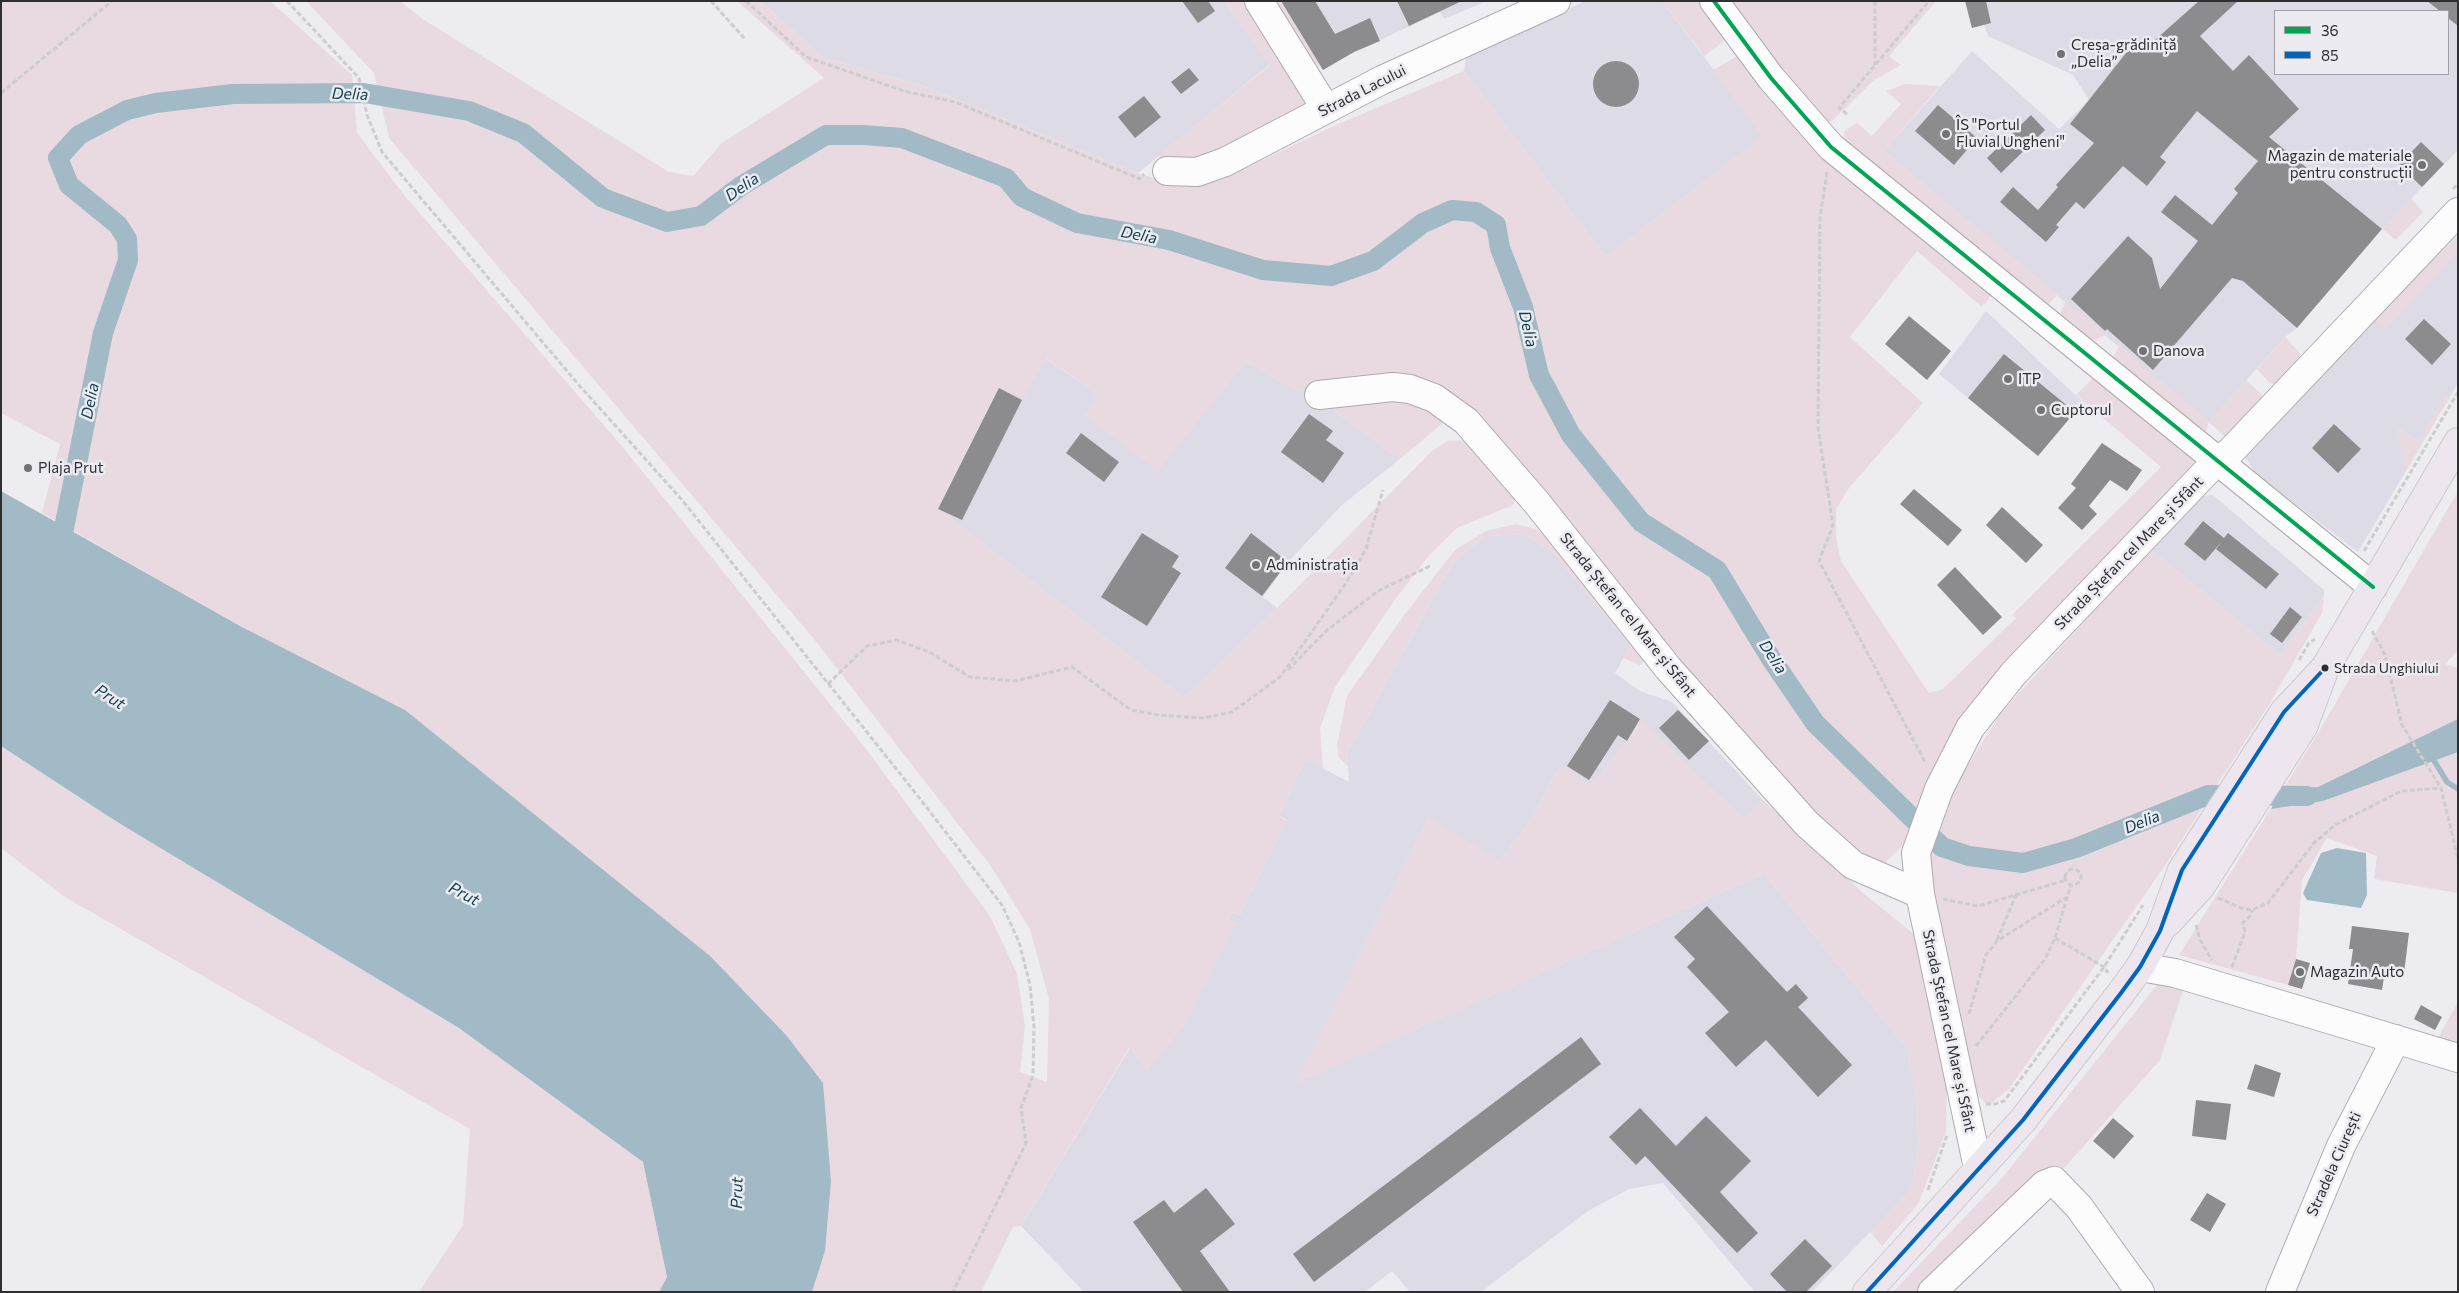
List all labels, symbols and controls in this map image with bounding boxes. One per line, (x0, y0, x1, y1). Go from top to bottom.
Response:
legend (2274, 10, 2449, 75)
text: 36 (2321, 21, 2339, 39)
place label: Creșa-grădiniță „Delia” (2071, 36, 2177, 71)
text: 85 (2321, 46, 2339, 64)
marker: Creșa-grădiniță „Delia” (2055, 48, 2067, 60)
street label: Strada Lacului (1315, 61, 1409, 121)
water label: Delia (331, 84, 369, 104)
place label: ÎS "Portul Fluvial Ungheni" (1956, 116, 2065, 151)
marker: ÎS "Portul Fluvial Ungheni" (1940, 128, 1952, 140)
place label: Magazin de materiale pentru construcții (2268, 147, 2412, 182)
marker: Magazin de materiale pentru construcții (2416, 159, 2428, 171)
water label: Delia (721, 169, 763, 205)
water label: Delia (1119, 222, 1159, 248)
water label: Delia (1515, 309, 1541, 349)
place label: Danova (2153, 342, 2205, 360)
marker: Danova (2137, 345, 2149, 357)
place label: ITP (2018, 370, 2041, 388)
marker: ITP (2002, 373, 2014, 385)
water label: Delia (77, 381, 103, 421)
place label: Cuptorul (2051, 401, 2112, 419)
marker: Cuptorul (2035, 404, 2047, 416)
place label: Plaja Prut (38, 459, 104, 477)
marker: Plaja Prut (22, 462, 34, 474)
street label: Strada Ștefan cel Mare și Sfânt (2051, 472, 2207, 634)
street label: Strada Ștefan cel Mare și Sfânt (1556, 529, 1700, 701)
place label: Administrația (1266, 556, 1359, 574)
marker: Administrația (1250, 559, 1262, 571)
water label: Delia (1755, 636, 1791, 678)
place label: Strada Unghiului (2334, 660, 2439, 676)
marker: Strada Unghiului (2320, 663, 2330, 673)
water label: Prut (91, 680, 129, 714)
water label: Delia (2121, 806, 2163, 838)
water label: Prut (445, 878, 483, 910)
street label: Strada Ștefan cel Mare și Sfânt (1919, 928, 1979, 1134)
place label: Magazin Auto (2310, 963, 2404, 981)
marker: Magazin Auto (2294, 966, 2306, 978)
street label: Stradela Ciurești (2303, 1109, 2365, 1219)
water label: Prut (727, 1177, 747, 1209)

